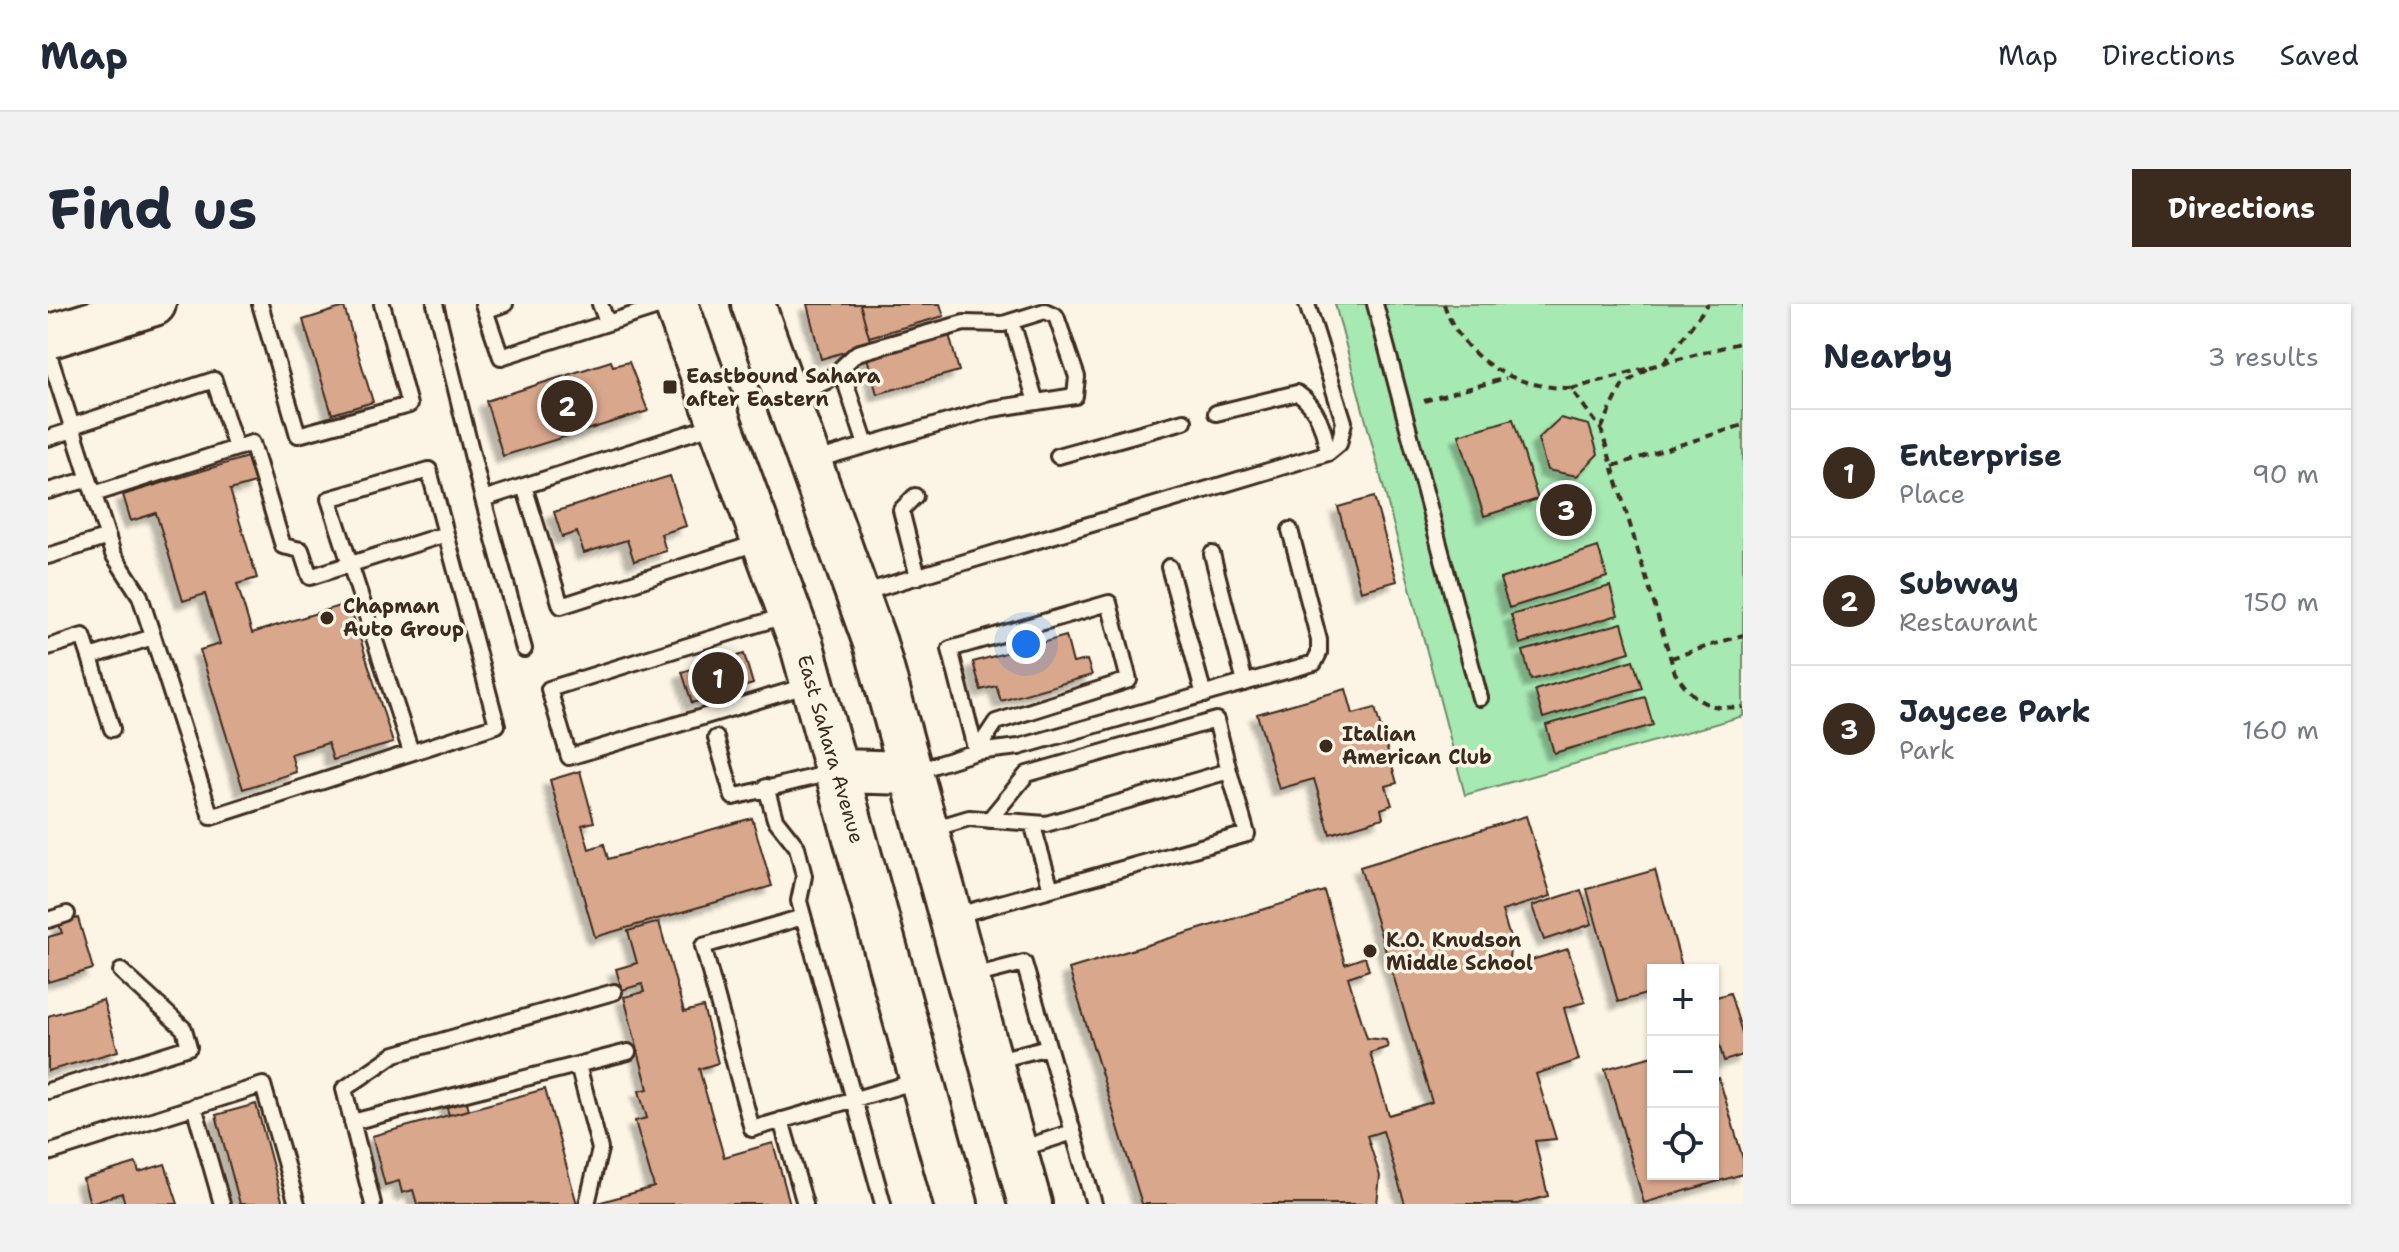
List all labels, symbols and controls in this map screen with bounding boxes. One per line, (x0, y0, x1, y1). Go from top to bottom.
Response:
text: Map (40, 30, 128, 81)
text: Map (1998, 36, 2058, 74)
text: Directions (2102, 36, 2236, 74)
text: Saved (2280, 36, 2359, 74)
button: Directions (2132, 169, 2351, 247)
text: Find us (48, 171, 257, 246)
text: Nearby (1823, 333, 1953, 379)
text: 3 results (2207, 339, 2319, 374)
place label: Eastbound Sahara after Eastern (686, 363, 881, 412)
pin: 2 (541, 376, 593, 436)
marker: Eastbound Sahara after Eastern (661, 378, 679, 396)
text: Enterprise (1899, 435, 2062, 476)
text: 1 (1843, 456, 1855, 491)
text: 90 m (2252, 456, 2319, 491)
text: Place (1899, 476, 1965, 511)
pin: 3 (1540, 480, 1592, 540)
text: Subway (1899, 563, 2019, 604)
text: 2 (1840, 584, 1858, 619)
text: 150 m (2243, 584, 2319, 619)
place label: Chapman Auto Group (343, 593, 464, 642)
text: Restaurant (1899, 604, 2038, 639)
marker: Chapman Auto Group (318, 609, 336, 627)
your location (1006, 624, 1046, 664)
pin: 1 (692, 648, 744, 708)
street label: East Sahara Avenue (792, 652, 870, 846)
text: Jaycee Park (1899, 691, 2091, 732)
text: 3 (1840, 712, 1858, 747)
text: 160 m (2242, 712, 2319, 747)
place label: Italian American Club (1342, 721, 1492, 770)
text: Park (1899, 732, 1955, 767)
marker: Italian American Club (1317, 737, 1335, 755)
place label: K.O. Knudson Middle School (1386, 927, 1533, 976)
marker: K.O. Knudson Middle School (1361, 942, 1379, 960)
map controls (1647, 964, 1719, 1180)
button: + (1647, 964, 1719, 1036)
button: − (1647, 1036, 1719, 1108)
button: locate (1647, 1108, 1719, 1180)

